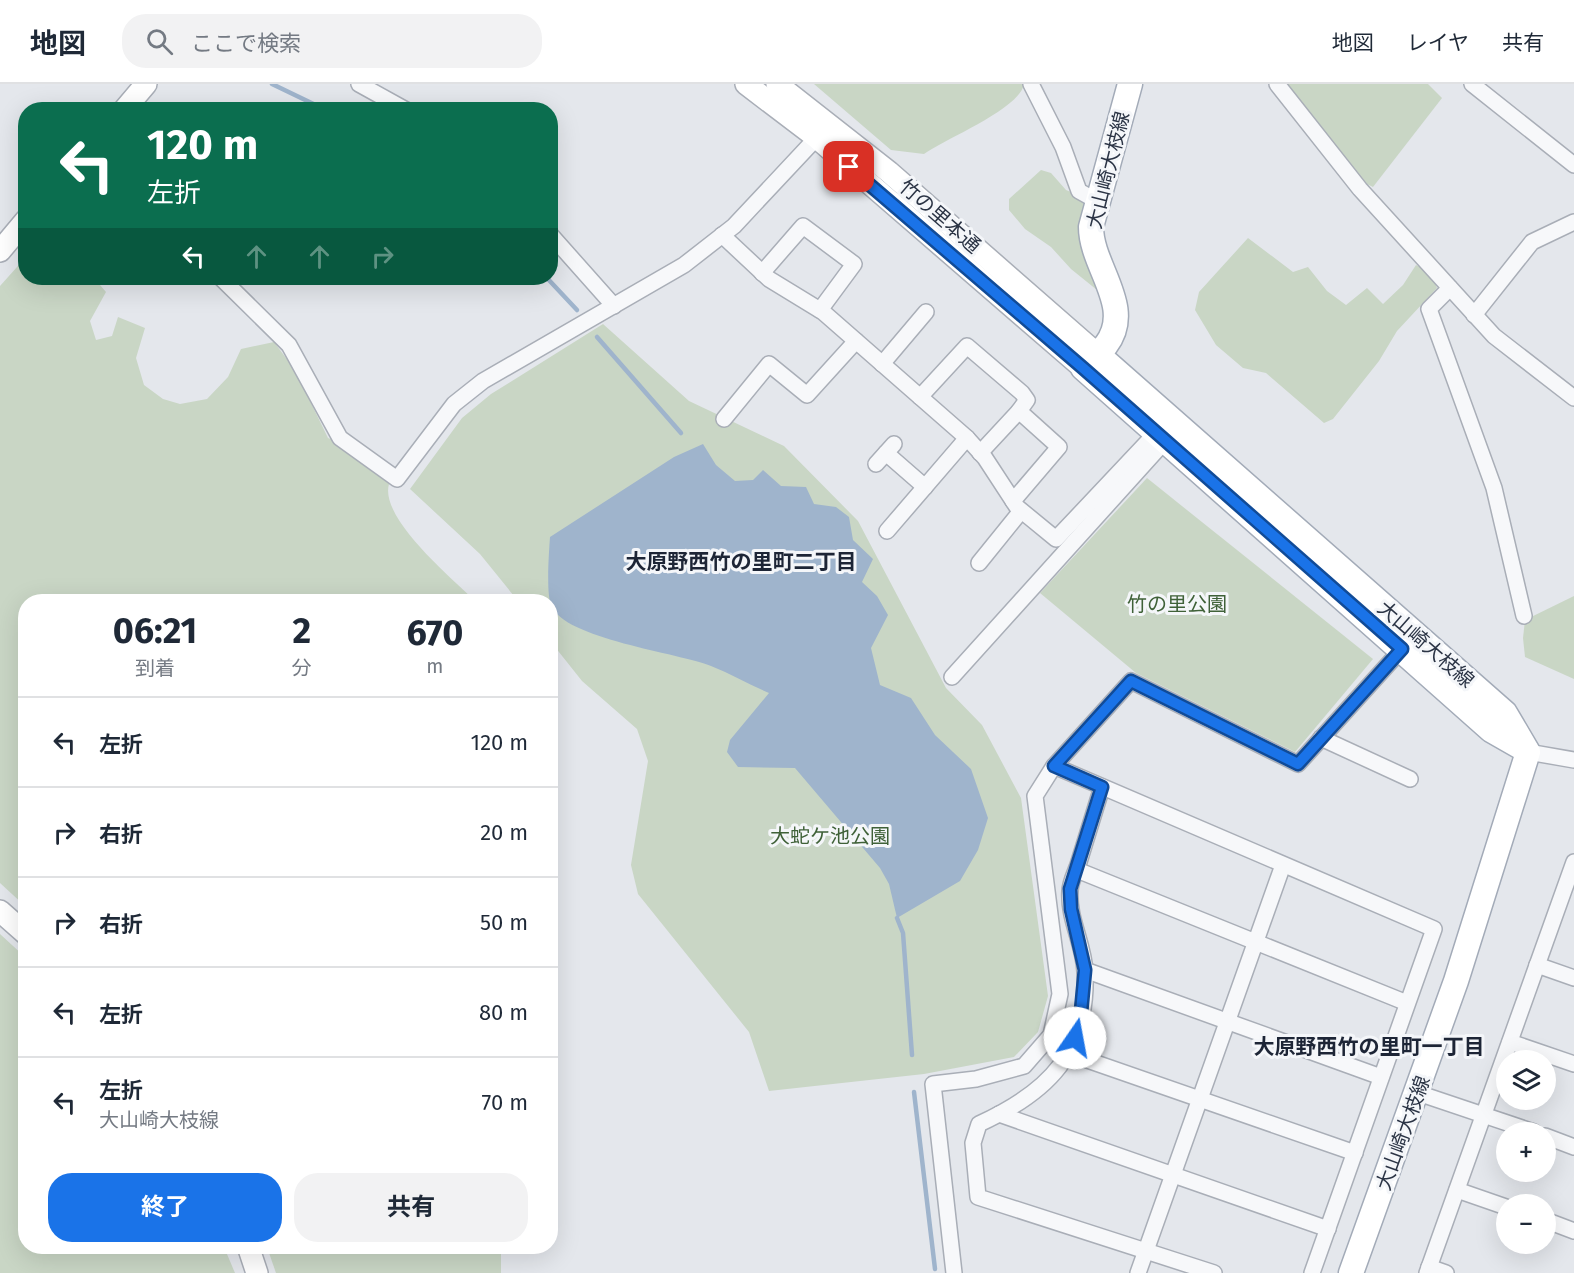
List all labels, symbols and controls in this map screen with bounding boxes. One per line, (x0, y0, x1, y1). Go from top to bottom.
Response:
search box (122, 14, 542, 68)
icon: search (143, 25, 176, 58)
text: 地図 (30, 27, 86, 60)
text: ここで検索 (191, 30, 301, 57)
text: 地図 (1332, 30, 1374, 56)
text: レイヤ (1407, 30, 1469, 56)
text: 共有 (1502, 30, 1544, 56)
street label: 大山崎大枝線 (1082, 109, 1134, 231)
text: 120 m (147, 120, 258, 170)
icon: left (48, 126, 126, 204)
pin (823, 141, 874, 192)
icon: arrive (832, 150, 865, 183)
street label: 竹の里本通 (894, 174, 986, 258)
text: 左折 (147, 177, 201, 209)
icon: left (177, 240, 210, 273)
icon: ahead (240, 240, 273, 273)
icon: ahead (303, 240, 336, 273)
icon: right (366, 240, 399, 273)
district label: 大原野西竹の里町二丁目 (626, 549, 857, 575)
park label: 竹の里公園 (1127, 592, 1227, 616)
street label: 大山崎大枝線 (1373, 596, 1479, 692)
text: 06:21 (113, 609, 197, 653)
text: 2 (292, 609, 311, 653)
text: 670 (406, 611, 463, 655)
text: m (426, 654, 443, 678)
text: 到着 (135, 656, 175, 680)
text: 分 (292, 656, 312, 680)
icon: left (48, 726, 81, 759)
text: 120 m (471, 729, 528, 756)
text: 左折 (99, 731, 143, 758)
icon: right (48, 816, 81, 849)
text: 20 m (480, 819, 528, 846)
text: 右折 (99, 821, 143, 848)
park label: 大蛇ケ池公園 (770, 824, 890, 848)
icon: right (48, 906, 81, 939)
text: 50 m (480, 909, 528, 936)
text: 右折 (99, 911, 143, 938)
icon: left (48, 996, 81, 1029)
text: 80 m (479, 999, 528, 1026)
text: 左折 (99, 1001, 143, 1028)
position arrow (1043, 1006, 1107, 1070)
district label: 大原野西竹の里町一丁目 (1254, 1034, 1485, 1060)
map controls (1496, 1050, 1556, 1254)
button: layers (1496, 1050, 1556, 1110)
street label: 大山崎大枝線 (1371, 1073, 1435, 1193)
text: 左折 (99, 1077, 143, 1104)
icon: left (48, 1086, 81, 1119)
text: 70 m (482, 1089, 528, 1116)
text: 大山崎大枝線 (99, 1108, 219, 1132)
button: + (1496, 1122, 1556, 1182)
button: 終了 (48, 1173, 282, 1242)
button: 共有 (294, 1173, 528, 1242)
button: − (1496, 1194, 1556, 1254)

